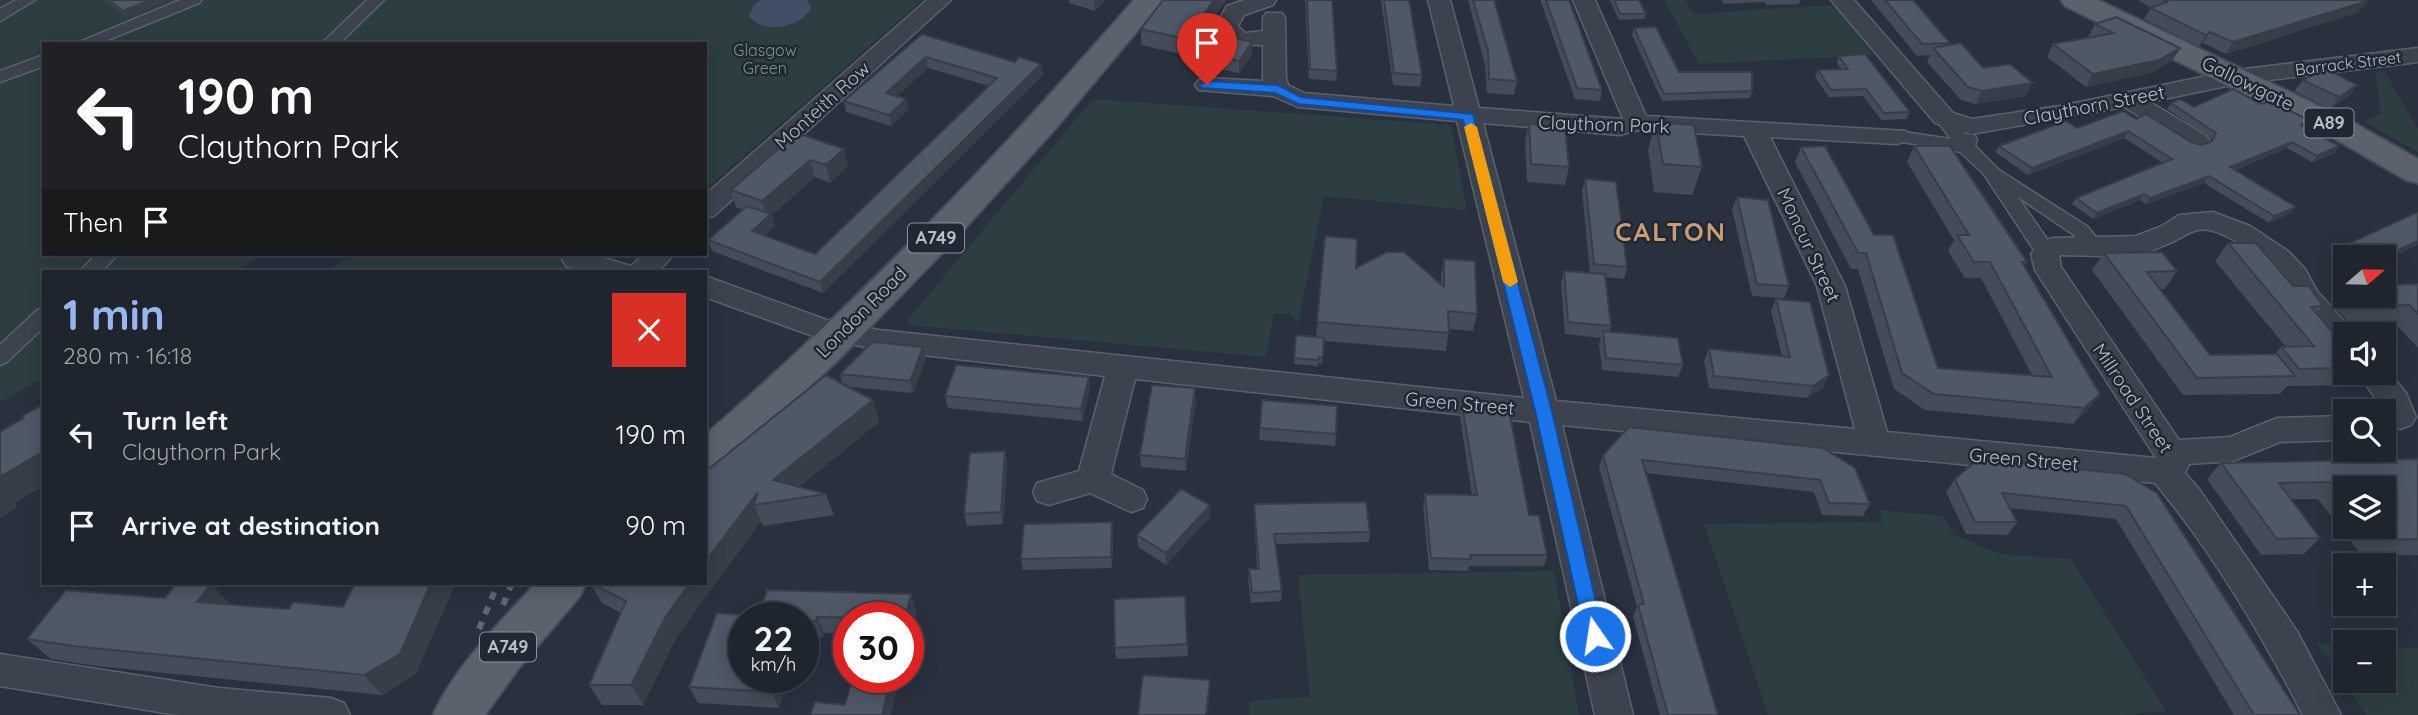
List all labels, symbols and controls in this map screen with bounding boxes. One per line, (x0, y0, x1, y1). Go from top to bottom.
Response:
pin (1177, 13, 1237, 85)
icon: arrive (1188, 24, 1226, 62)
park label: Glasgow Green (733, 40, 797, 78)
street label: Barrack Street (2294, 47, 2402, 79)
street label: Gallowgate (2198, 50, 2298, 116)
street label: Monteith Row (769, 56, 875, 154)
text: 190 m (178, 65, 314, 126)
icon: left (63, 70, 154, 161)
street label: Claythorn Street (2021, 80, 2167, 130)
road number: A89 (2304, 109, 2354, 138)
street label: Claythorn Park (1538, 110, 1670, 138)
text: Claythorn Park (178, 126, 399, 166)
street label: Moncur Street (1772, 184, 1846, 306)
icon: arrive (137, 203, 175, 241)
text: Then (63, 206, 123, 239)
district label: CALTON (1615, 215, 1727, 248)
road number: A749 (908, 224, 964, 252)
north arrow (2333, 245, 2396, 308)
map controls (2333, 245, 2396, 693)
street label: London Road (810, 261, 912, 363)
text: 1 min (63, 288, 165, 341)
button: close (612, 293, 686, 367)
button: sound (2333, 322, 2396, 385)
street label: Millroad Street (2088, 339, 2178, 457)
text: 280 m · 16:18 (63, 341, 192, 370)
street label: Green Street (1404, 386, 1516, 420)
button: search (2333, 399, 2396, 462)
text: Turn left (122, 404, 229, 437)
icon: left (63, 416, 101, 454)
text: 190 m (616, 418, 686, 451)
text: Claythorn Park (122, 437, 281, 466)
street label: Green Street (1968, 442, 2080, 476)
button: layers (2333, 476, 2396, 539)
icon: arrive (63, 507, 101, 545)
text: Arrive at destination (122, 509, 380, 542)
text: 90 m (625, 509, 686, 542)
button: + (2333, 553, 2396, 616)
position arrow (1558, 599, 1632, 673)
speed limit sign: 30 (833, 602, 924, 693)
text: 22 (754, 616, 793, 660)
button: − (2333, 630, 2396, 693)
road number: A749 (480, 632, 536, 662)
text: km/h (751, 653, 796, 676)

